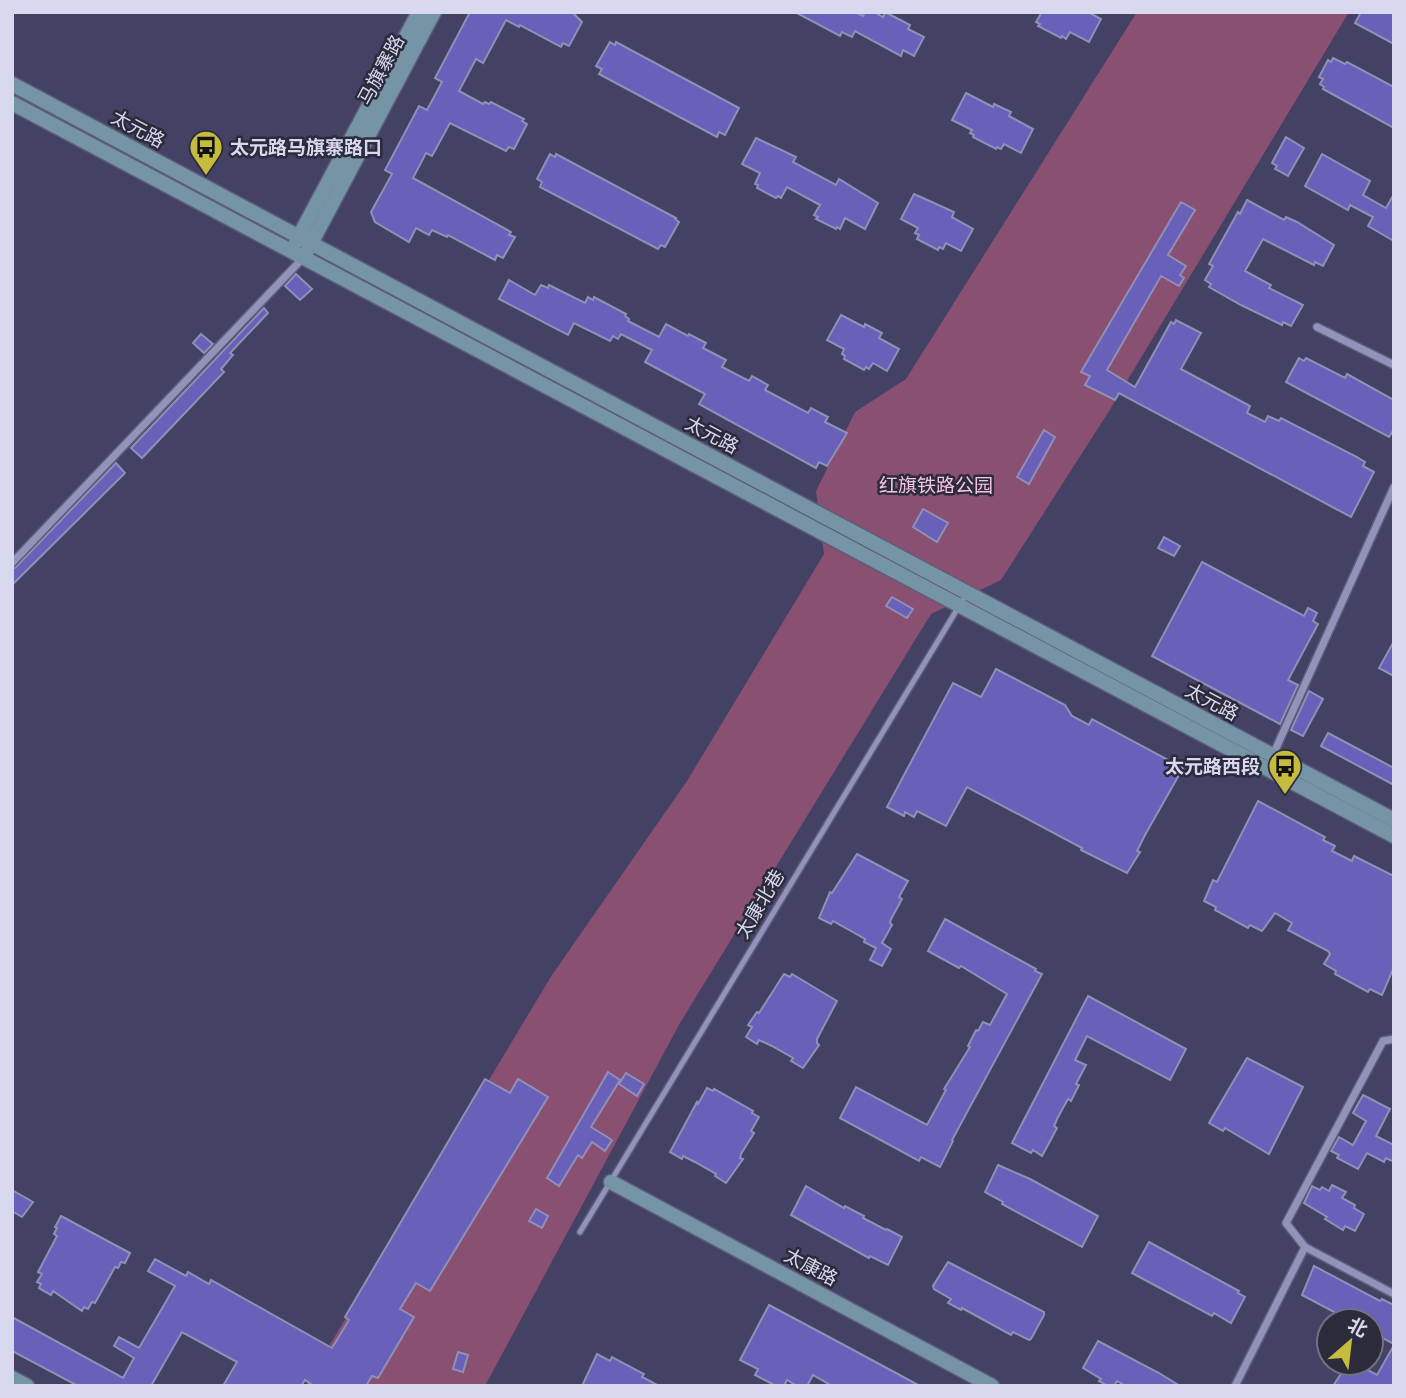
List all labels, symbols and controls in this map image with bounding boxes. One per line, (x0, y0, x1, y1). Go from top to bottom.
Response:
street label: 马旗寨路 (353, 31, 409, 109)
street label: 太元路 (107, 105, 169, 153)
bus stop icon: 太元路马旗寨路口 (187, 128, 225, 177)
place label: 太元路马旗寨路口 (230, 136, 382, 159)
street label: 太元路 (681, 411, 743, 459)
park label: 红旗铁路公园 (879, 474, 993, 497)
street label: 太元路 (1181, 678, 1243, 726)
bus stop icon: 太元路西段 (1266, 747, 1304, 796)
place label: 太元路西段 (1165, 755, 1260, 778)
street label: 太康北巷 (731, 865, 789, 943)
street label: 太康路 (780, 1243, 842, 1291)
north arrow (1315, 1307, 1385, 1377)
text: 北 (1344, 1313, 1372, 1342)

